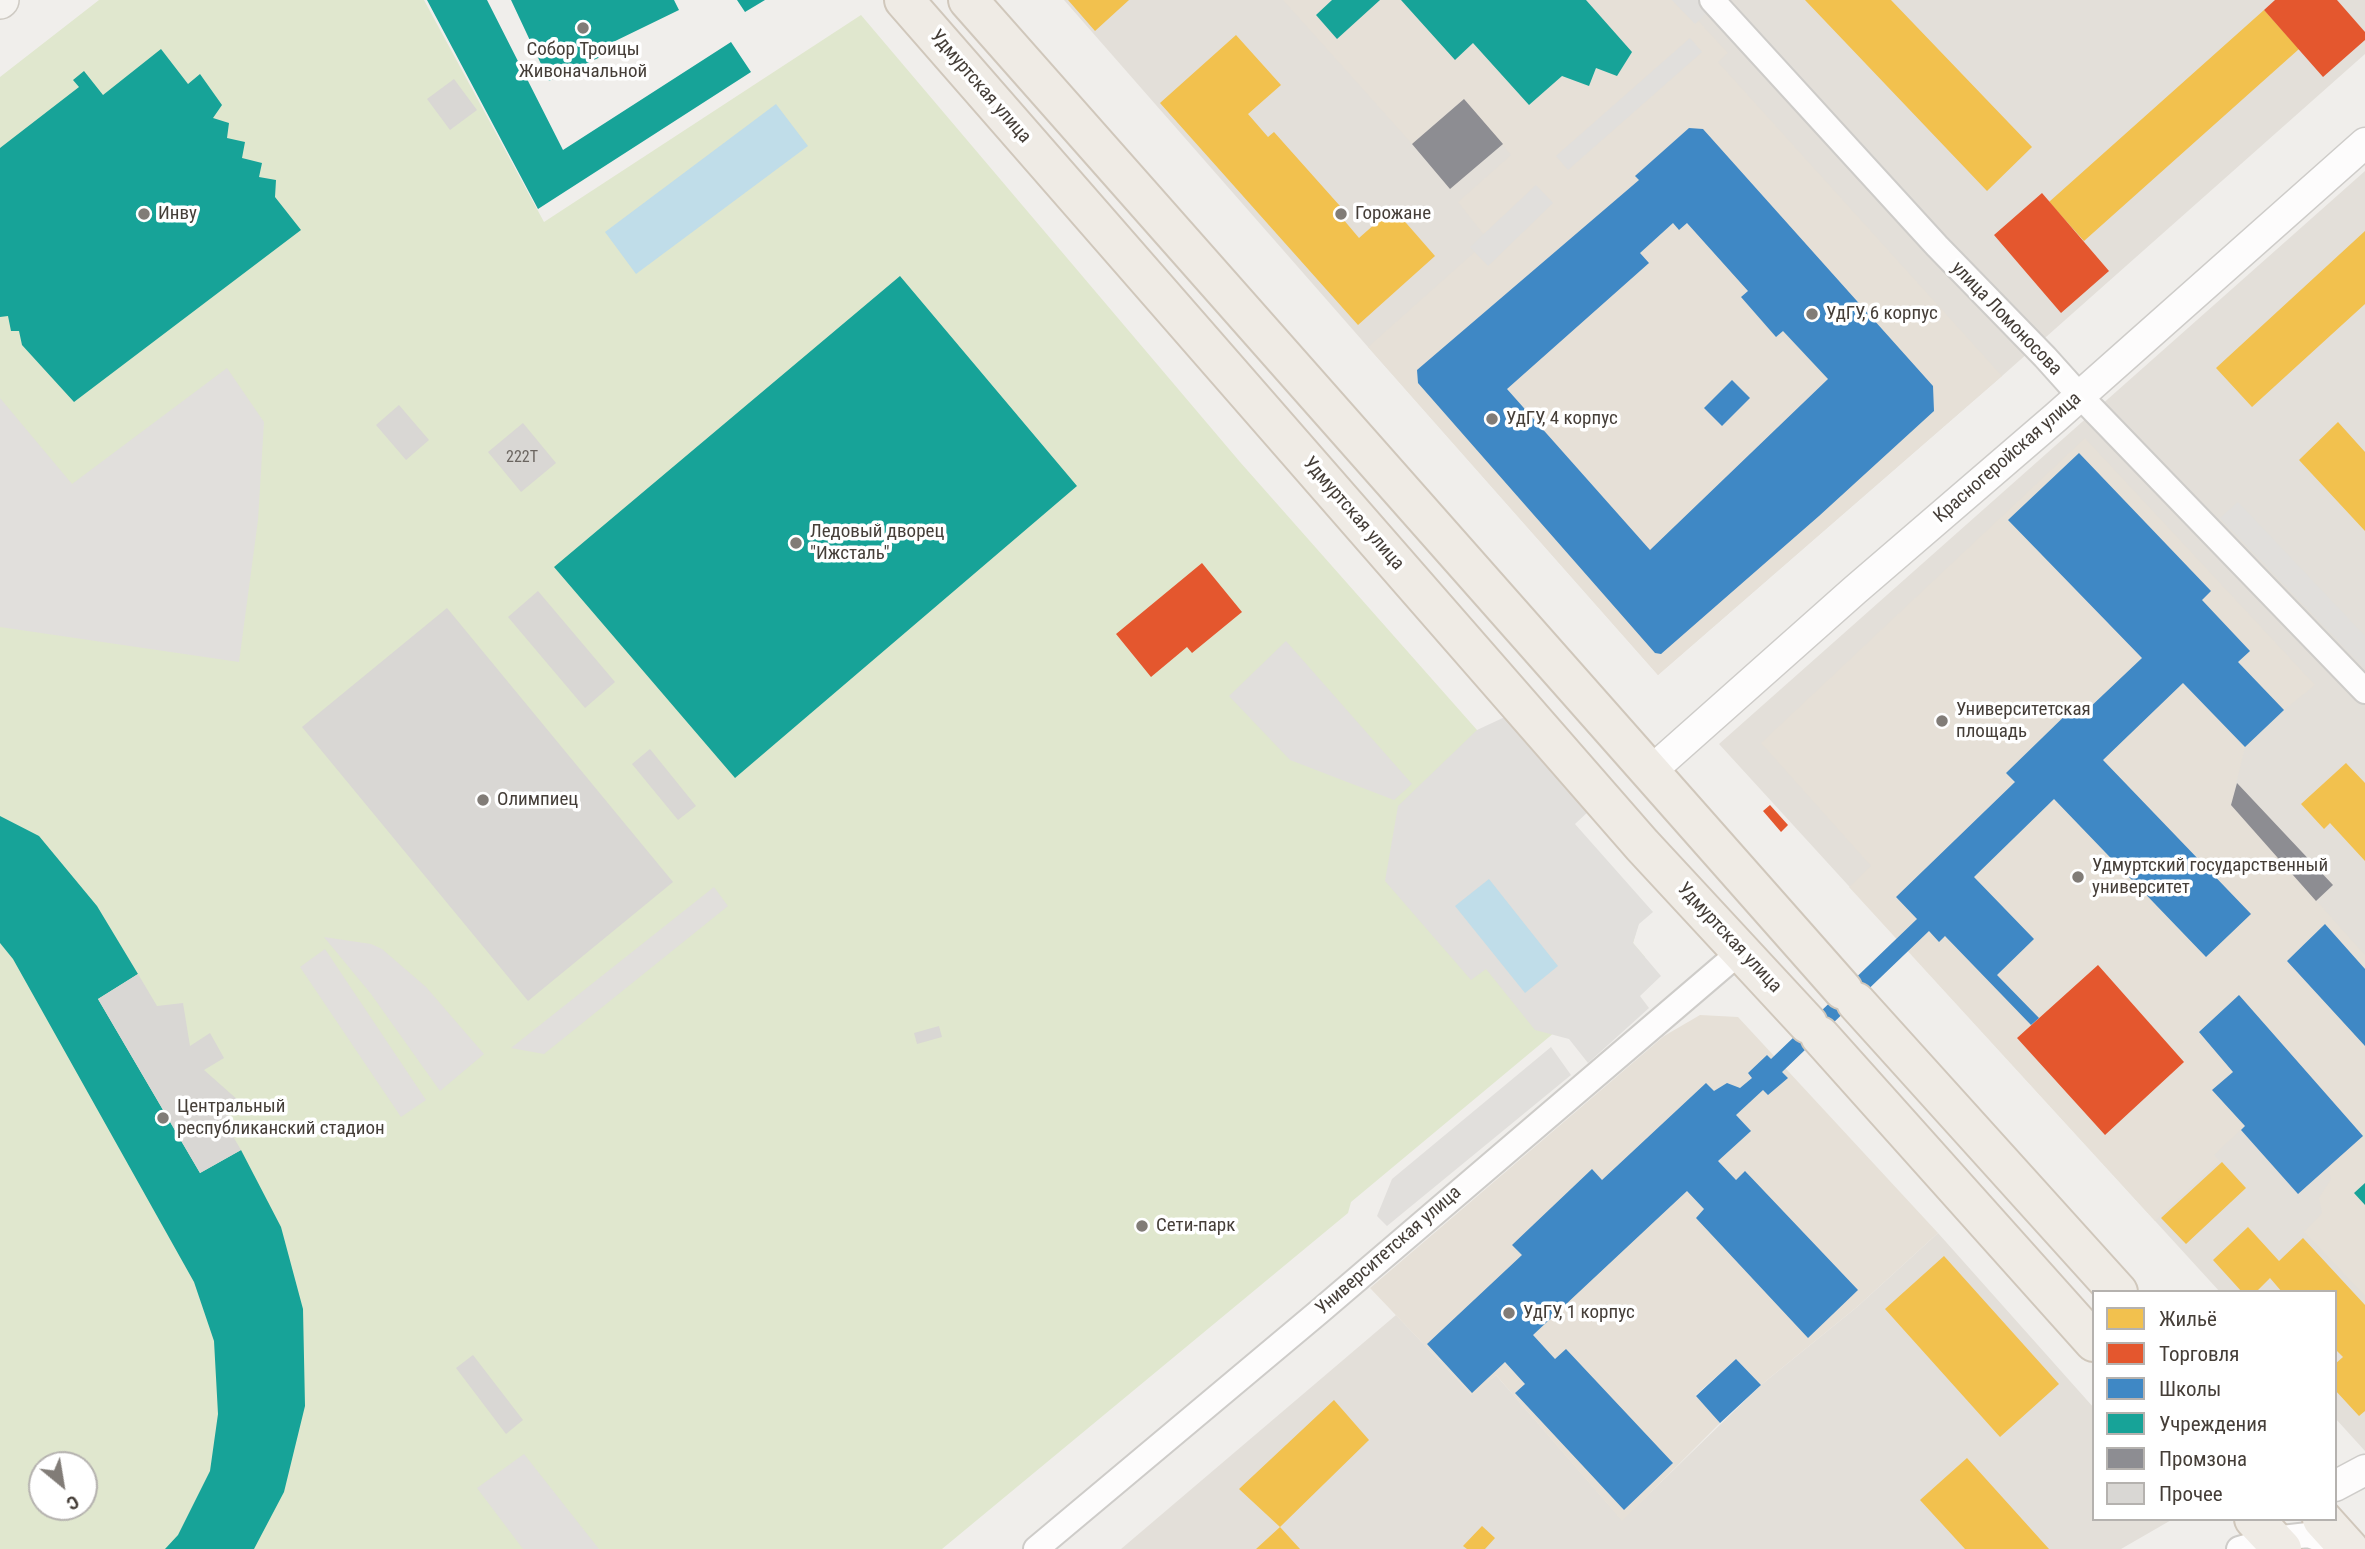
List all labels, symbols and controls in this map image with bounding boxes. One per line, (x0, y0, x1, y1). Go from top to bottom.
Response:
marker: Собор Троицы Живоначальной (575, 20, 591, 36)
street label: Удмуртская улица (925, 26, 1035, 148)
place label: Собор Троицы Живоначальной (519, 39, 647, 83)
place label: Инву (158, 203, 197, 225)
place label: Горожане (1355, 203, 1431, 225)
marker: Инву (136, 206, 152, 222)
marker: Горожане (1333, 206, 1349, 222)
street label: улица Ломоносова (1946, 257, 2066, 381)
place label: УдГУ, 6 корпус (1826, 303, 1938, 325)
marker: УдГУ, 6 корпус (1804, 306, 1820, 322)
street label: Красногеройская улица (1930, 388, 2086, 528)
place label: УдГУ, 4 корпус (1506, 408, 1618, 430)
marker: УдГУ, 4 корпус (1484, 411, 1500, 427)
house number: 222Т (506, 448, 538, 468)
street label: Удмуртская улица (1298, 453, 1408, 575)
place label: Ледовый дворец "Ижсталь" (810, 521, 944, 565)
marker: Ледовый дворец "Ижсталь" (788, 535, 804, 551)
place label: Университетская площадь (1956, 699, 2091, 743)
marker: Университетская площадь (1934, 713, 1950, 729)
place label: Олимпиец (497, 789, 578, 811)
marker: Олимпиец (475, 792, 491, 808)
place label: Удмуртский государственный университет (2092, 855, 2328, 899)
marker: Удмуртский государственный университет (2070, 869, 2086, 885)
street label: Удмуртская улица (1672, 878, 1786, 998)
place label: Центральный республиканский стадион (177, 1096, 385, 1140)
marker: Центральный республиканский стадион (155, 1110, 171, 1126)
street label: Университетская улица (1312, 1182, 1466, 1320)
place label: Сети-парк (1156, 1215, 1235, 1237)
marker: Сети-парк (1134, 1218, 1150, 1234)
legend (2092, 1290, 2337, 1521)
place label: УдГУ, 1 корпус (1523, 1302, 1635, 1324)
marker: УдГУ, 1 корпус (1501, 1305, 1517, 1321)
text: Жильё (2159, 1307, 2217, 1331)
text: Торговля (2159, 1342, 2239, 1366)
text: Школы (2159, 1377, 2221, 1401)
text: Учреждения (2159, 1412, 2267, 1436)
text: Промзона (2159, 1447, 2247, 1471)
north arrow (28, 1451, 98, 1521)
text: Прочее (2159, 1482, 2223, 1506)
text: С (62, 1490, 83, 1516)

